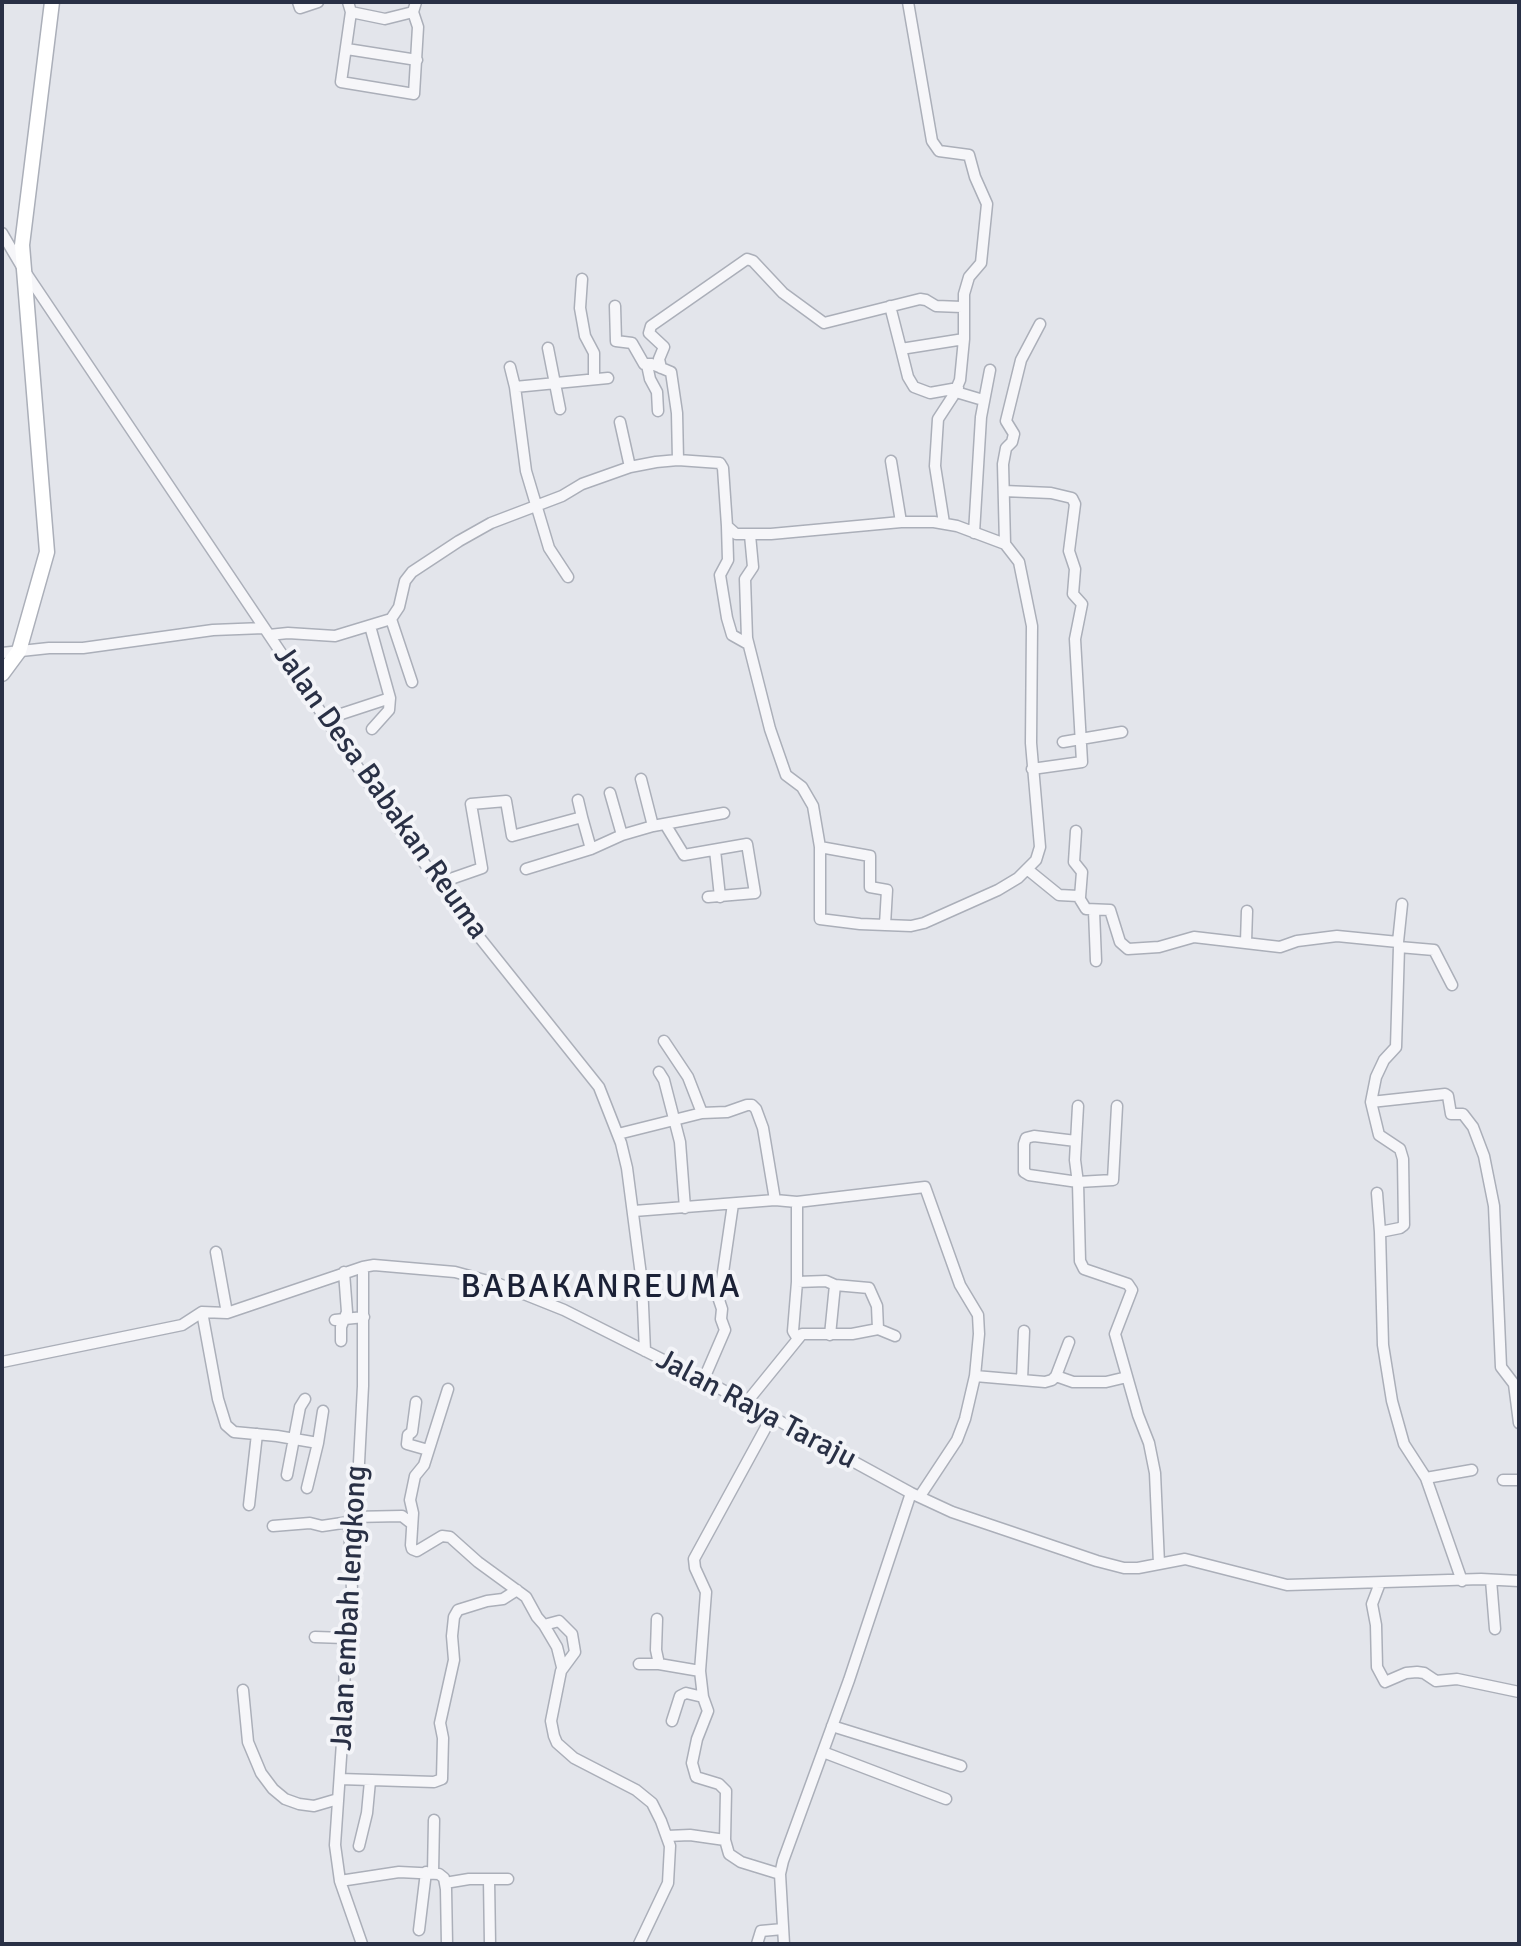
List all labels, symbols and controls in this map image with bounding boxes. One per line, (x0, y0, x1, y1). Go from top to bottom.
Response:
street label: Jalan Desa Babakan Reuma (265, 639, 495, 947)
district label: BABAKANREUMA (460, 1268, 742, 1308)
street label: Jalan Raya Taraju (650, 1342, 862, 1478)
street label: Jalan embah lengkong (325, 1464, 375, 1752)

